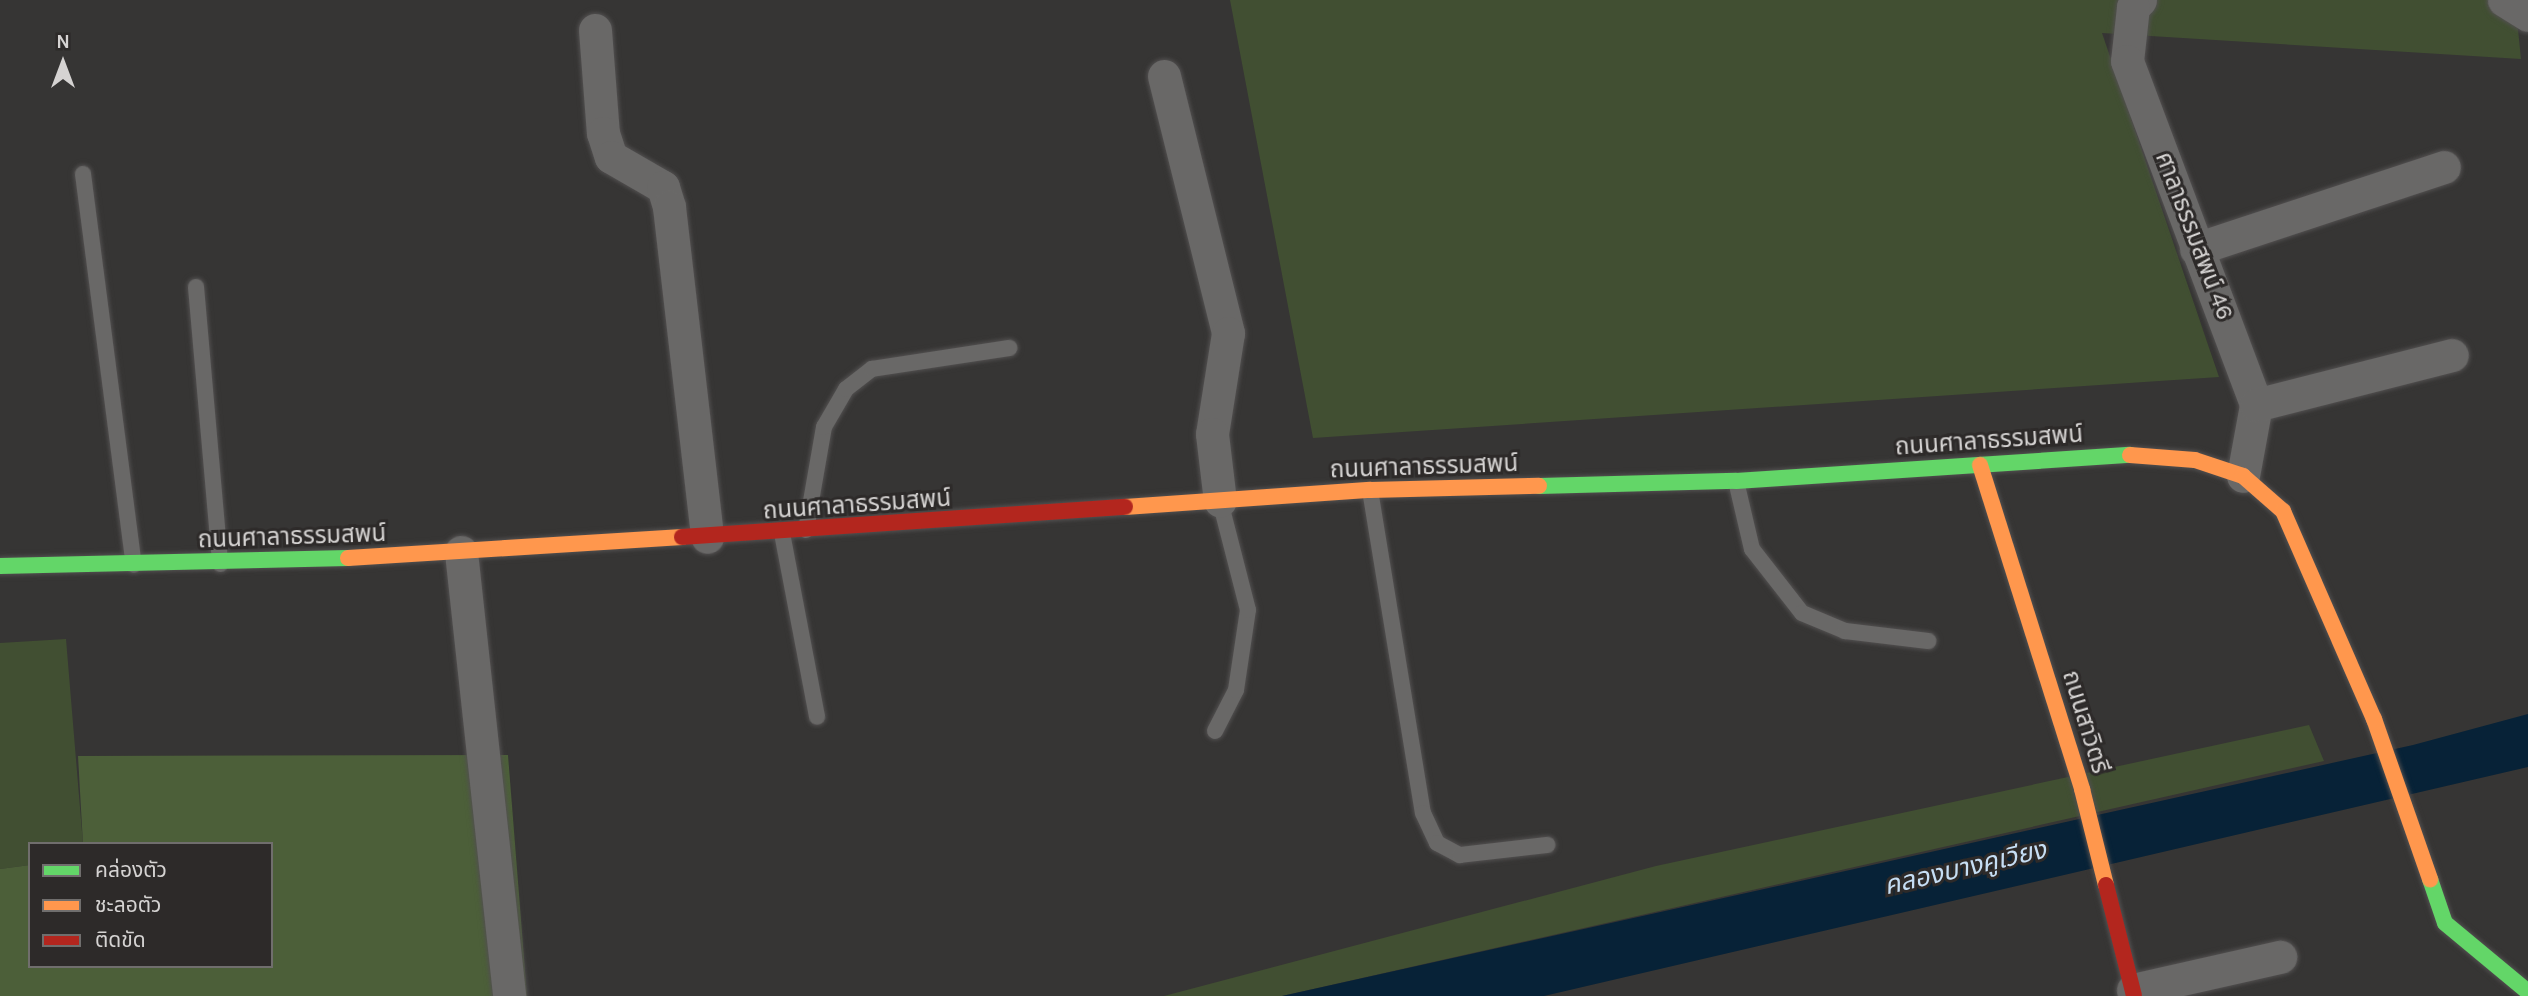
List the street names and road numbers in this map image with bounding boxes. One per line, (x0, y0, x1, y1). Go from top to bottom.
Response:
street label: ศาลาธรรมสพน์ 46 (2149, 148, 2239, 324)
street label: ถนนศาลาธรรมสพน์ (1894, 420, 2084, 462)
street label: ถนนศาลาธรรมสพน์ (1329, 449, 1519, 485)
street label: ถนนศาลาธรรมสพน์ (762, 484, 952, 526)
street label: ถนนศาลาธรรมสพน์ (197, 519, 387, 555)
street label: ถนนสาวิตรี (2056, 667, 2114, 777)

